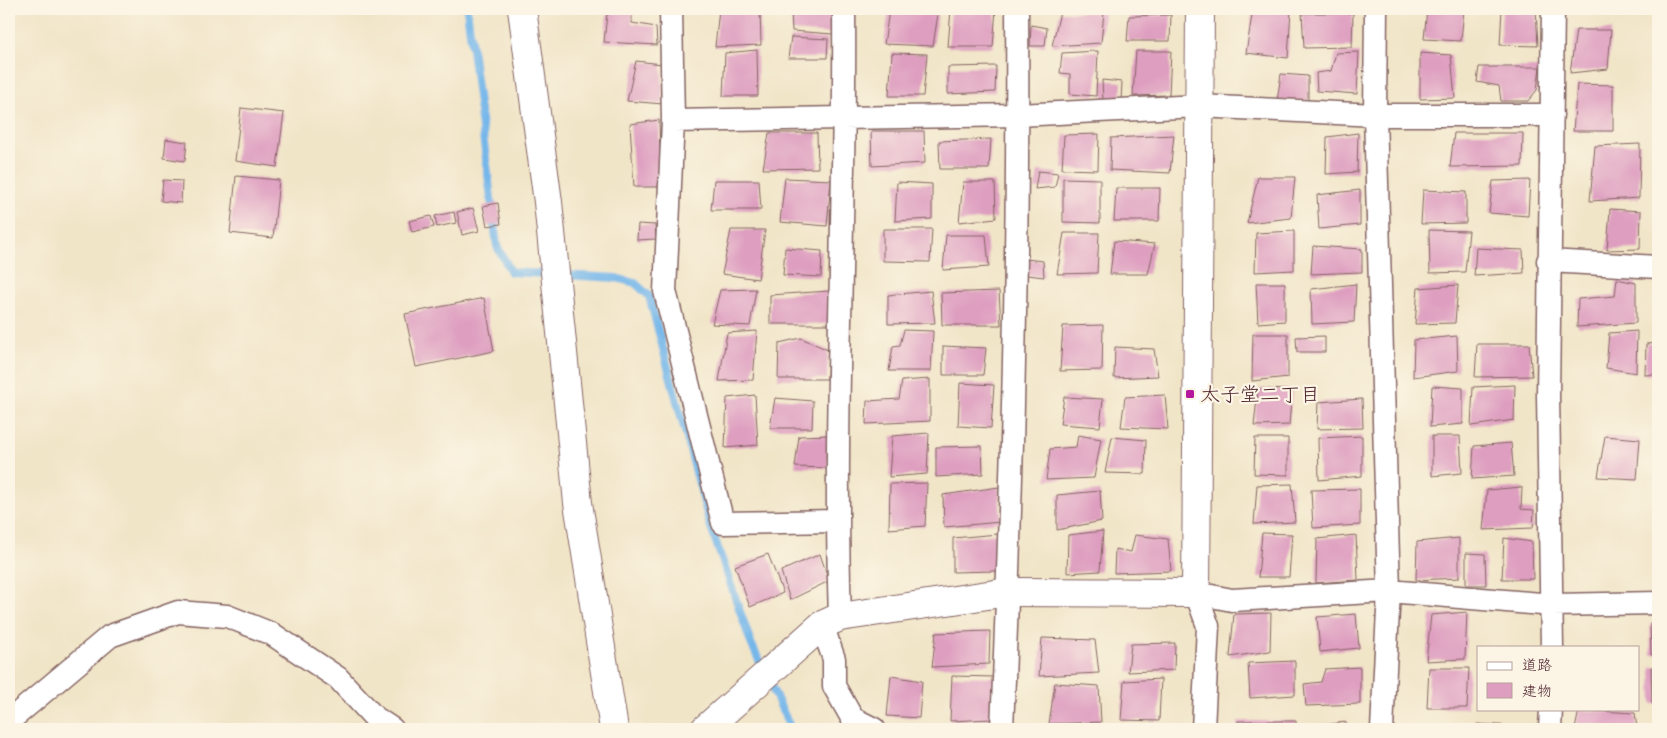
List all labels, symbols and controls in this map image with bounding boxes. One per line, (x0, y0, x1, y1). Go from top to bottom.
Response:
place label: 太子堂二丁目 (1200, 382, 1320, 407)
marker: 太子堂二丁目 (1184, 388, 1196, 400)
legend (1477, 646, 1640, 710)
text: 道路 (1522, 656, 1552, 675)
text: 建物 (1522, 682, 1552, 701)

